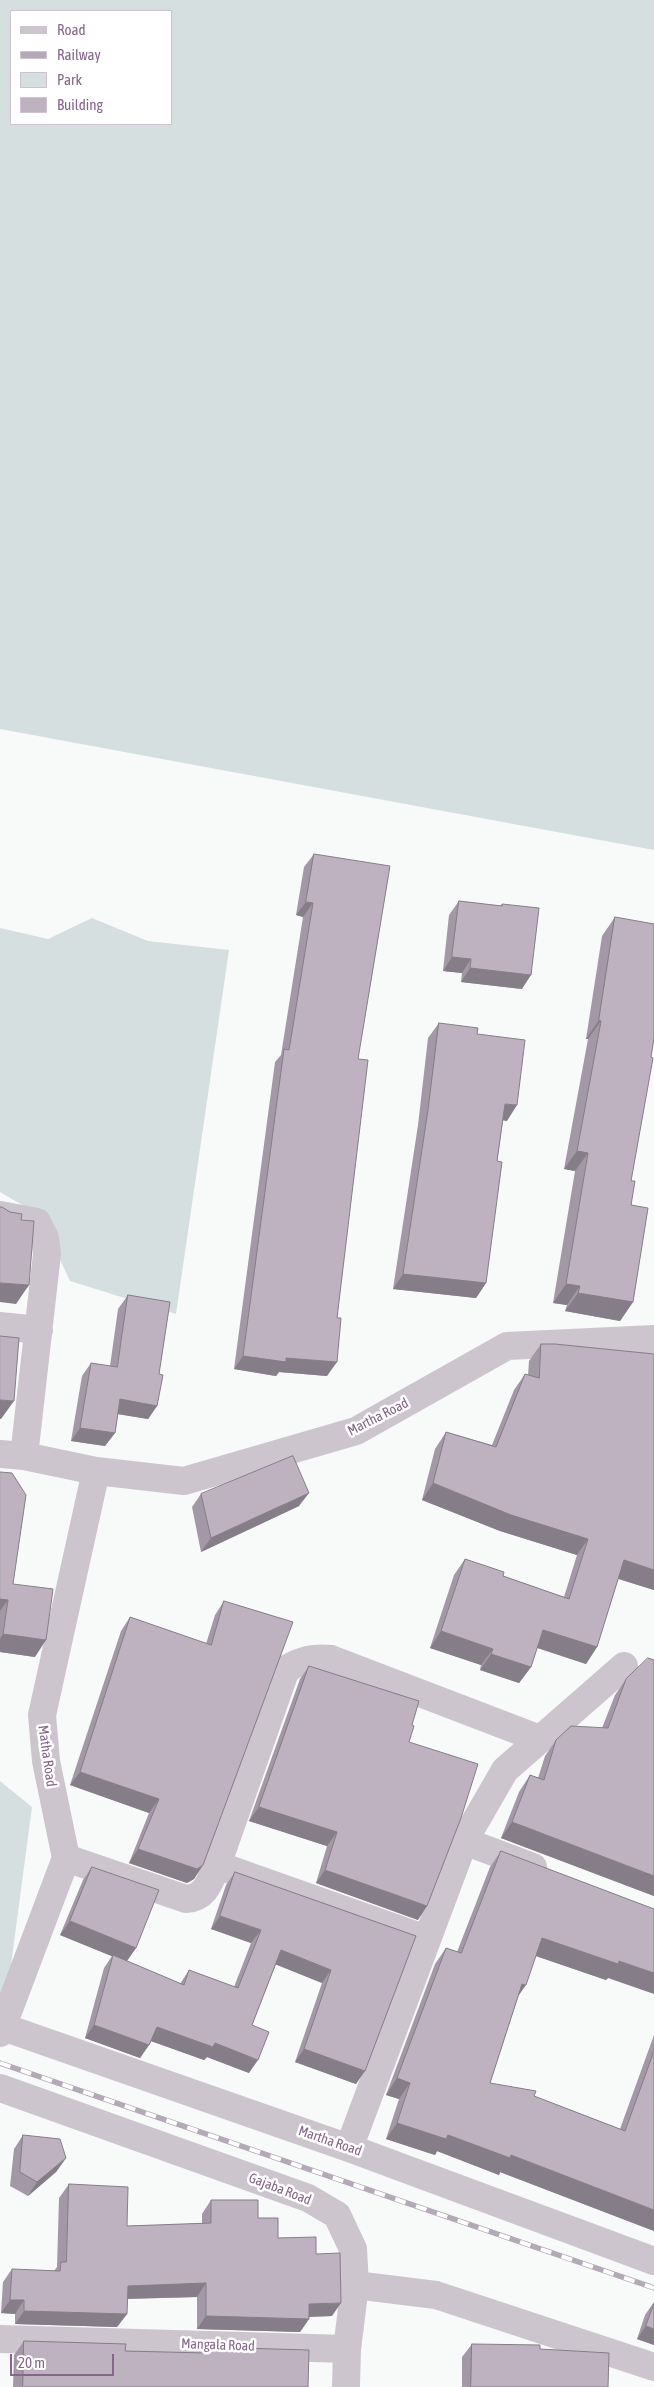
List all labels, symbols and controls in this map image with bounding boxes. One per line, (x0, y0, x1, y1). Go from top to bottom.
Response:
legend (10, 10, 172, 125)
text: Road (57, 21, 86, 38)
text: Railway (57, 46, 101, 63)
text: Park (57, 71, 82, 88)
text: Building (57, 96, 103, 113)
street label: Martha Road (345, 1395, 411, 1439)
street label: Matha Road (34, 1724, 60, 1788)
street label: Martha Road (296, 2122, 364, 2160)
street label: Gajaba Road (246, 2169, 314, 2209)
street label: Mangala Road (181, 2335, 255, 2355)
scale bar (12, 2344, 116, 2376)
text: 20 m (18, 2354, 45, 2371)

